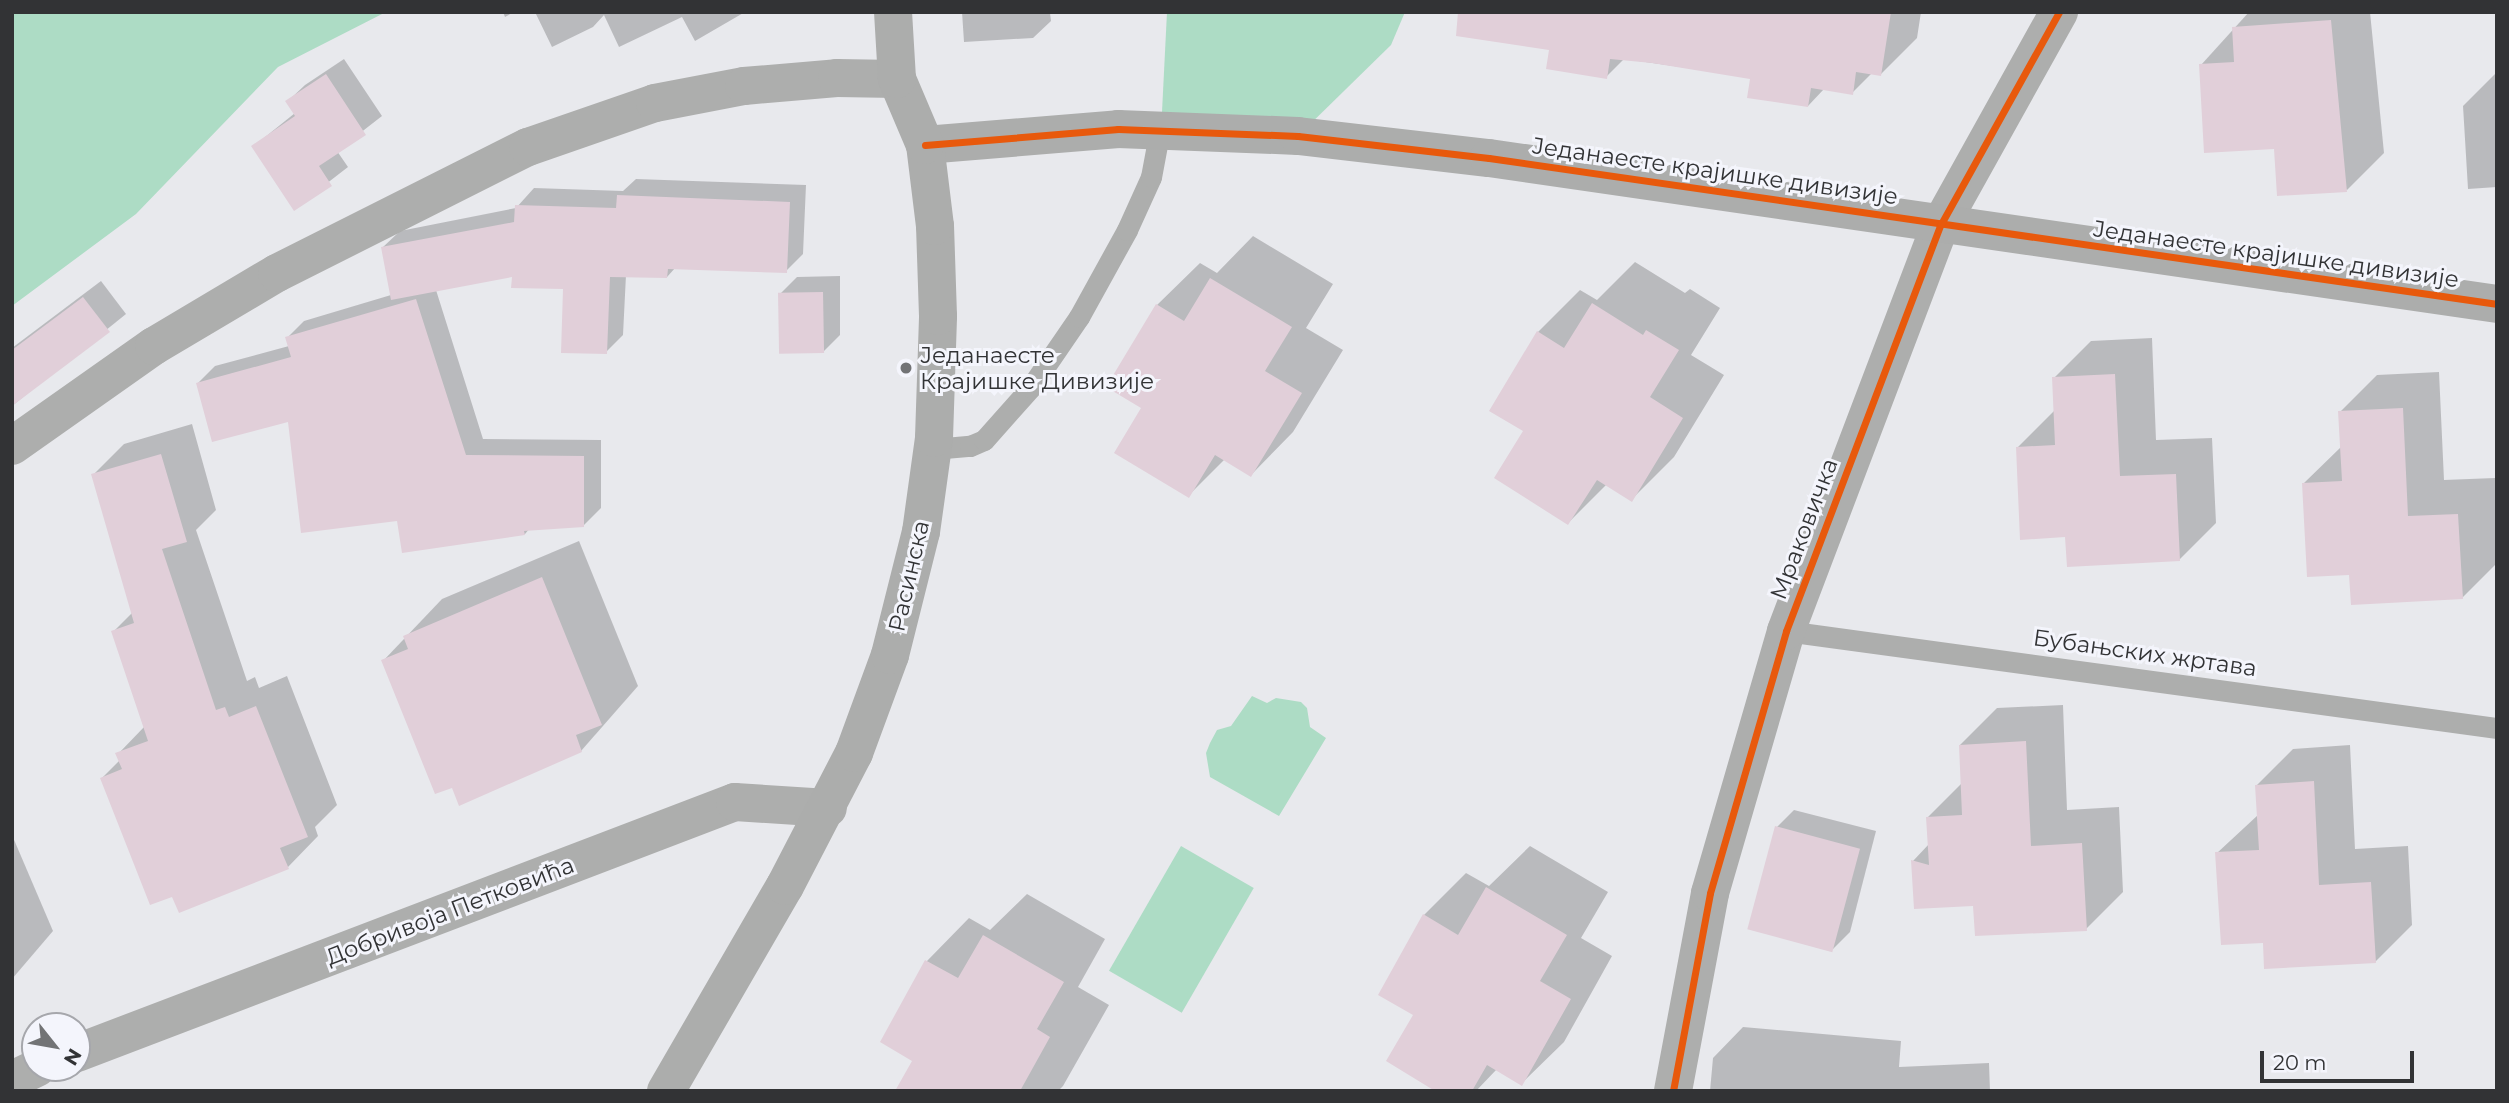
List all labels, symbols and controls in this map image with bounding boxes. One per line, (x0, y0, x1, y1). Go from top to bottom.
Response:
street label: Једанаесте крајишке дивизије (1530, 132, 1900, 210)
street label: Једанаесте крајишке дивизије (2091, 215, 2461, 293)
place label: Једанаесте Крајишке Дивизије (920, 341, 1154, 395)
marker: Једанаесте Крајишке Дивизије (898, 360, 914, 376)
street label: Мраковичка (1764, 455, 1844, 603)
street label: Расинска (883, 518, 935, 634)
street label: Бубањских жртава (2031, 624, 2259, 682)
street label: Добривоја Петковића (322, 851, 578, 971)
north arrow (21, 1012, 91, 1082)
scale bar (2264, 1036, 2418, 1080)
text: N (59, 1045, 87, 1070)
text: 20 m (2273, 1050, 2327, 1075)

